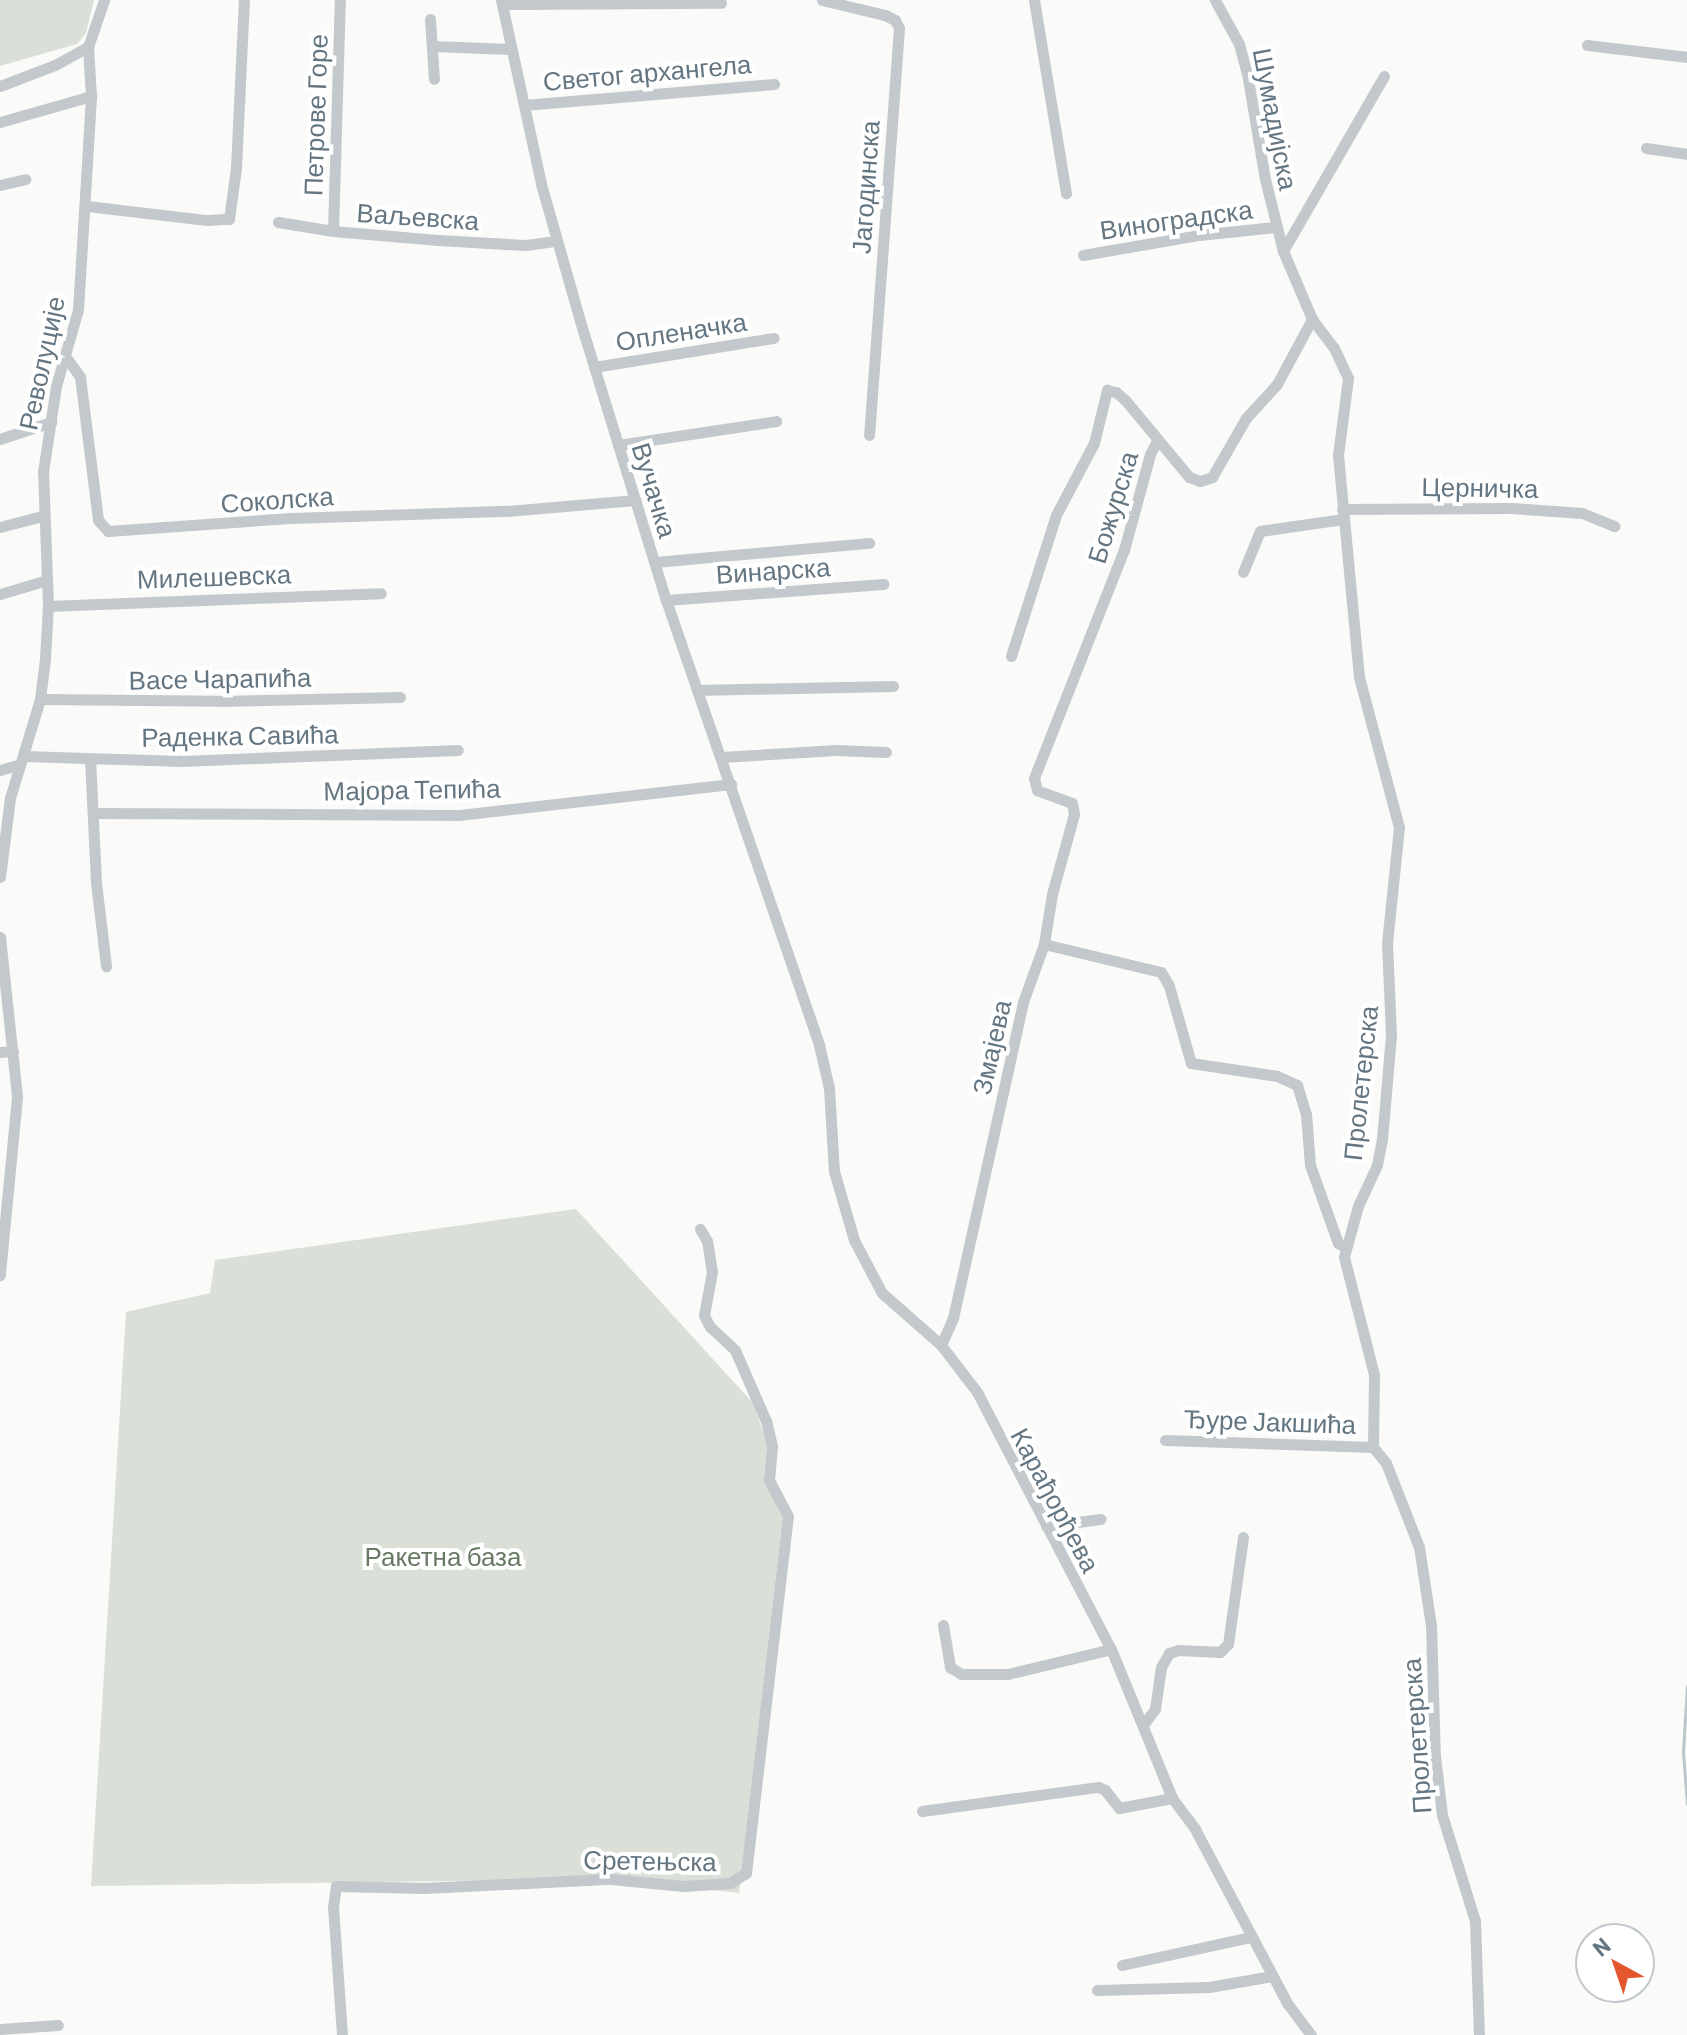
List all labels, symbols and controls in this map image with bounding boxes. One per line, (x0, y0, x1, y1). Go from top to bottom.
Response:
street label: Петрове Горе (297, 33, 333, 197)
street label: Шумадијска (1247, 45, 1305, 193)
street label: Светог архангела (542, 47, 752, 97)
street label: Јагодинска (845, 119, 885, 255)
street label: Виноградска (1098, 193, 1254, 245)
street label: Ваљевска (356, 196, 480, 236)
street label: Револуције (12, 293, 70, 433)
street label: Опленачка (613, 305, 749, 357)
street label: Вучачка (626, 439, 684, 541)
street label: Божурска (1080, 447, 1144, 567)
street label: Церничка (1421, 470, 1539, 504)
street label: Соколска (219, 479, 335, 519)
street label: Винарска (715, 550, 831, 590)
street label: Милешевска (136, 558, 292, 594)
street label: Васе Чарапића (128, 661, 312, 695)
street label: Раденка Савића (141, 718, 339, 752)
street label: Мајора Тепића (323, 772, 501, 806)
street label: Змајева (965, 997, 1017, 1097)
street label: Пролетерска (1336, 1004, 1384, 1162)
street label: Ђуре Јакшића (1183, 1402, 1357, 1440)
street label: Карађорђева (1005, 1423, 1107, 1577)
park label: Ракетна база (365, 1540, 521, 1572)
street label: Пролетерска (1395, 1657, 1437, 1815)
street label: Сретењска (583, 1843, 717, 1877)
north arrow (1575, 1923, 1655, 2003)
text: N (1587, 1931, 1615, 1961)

